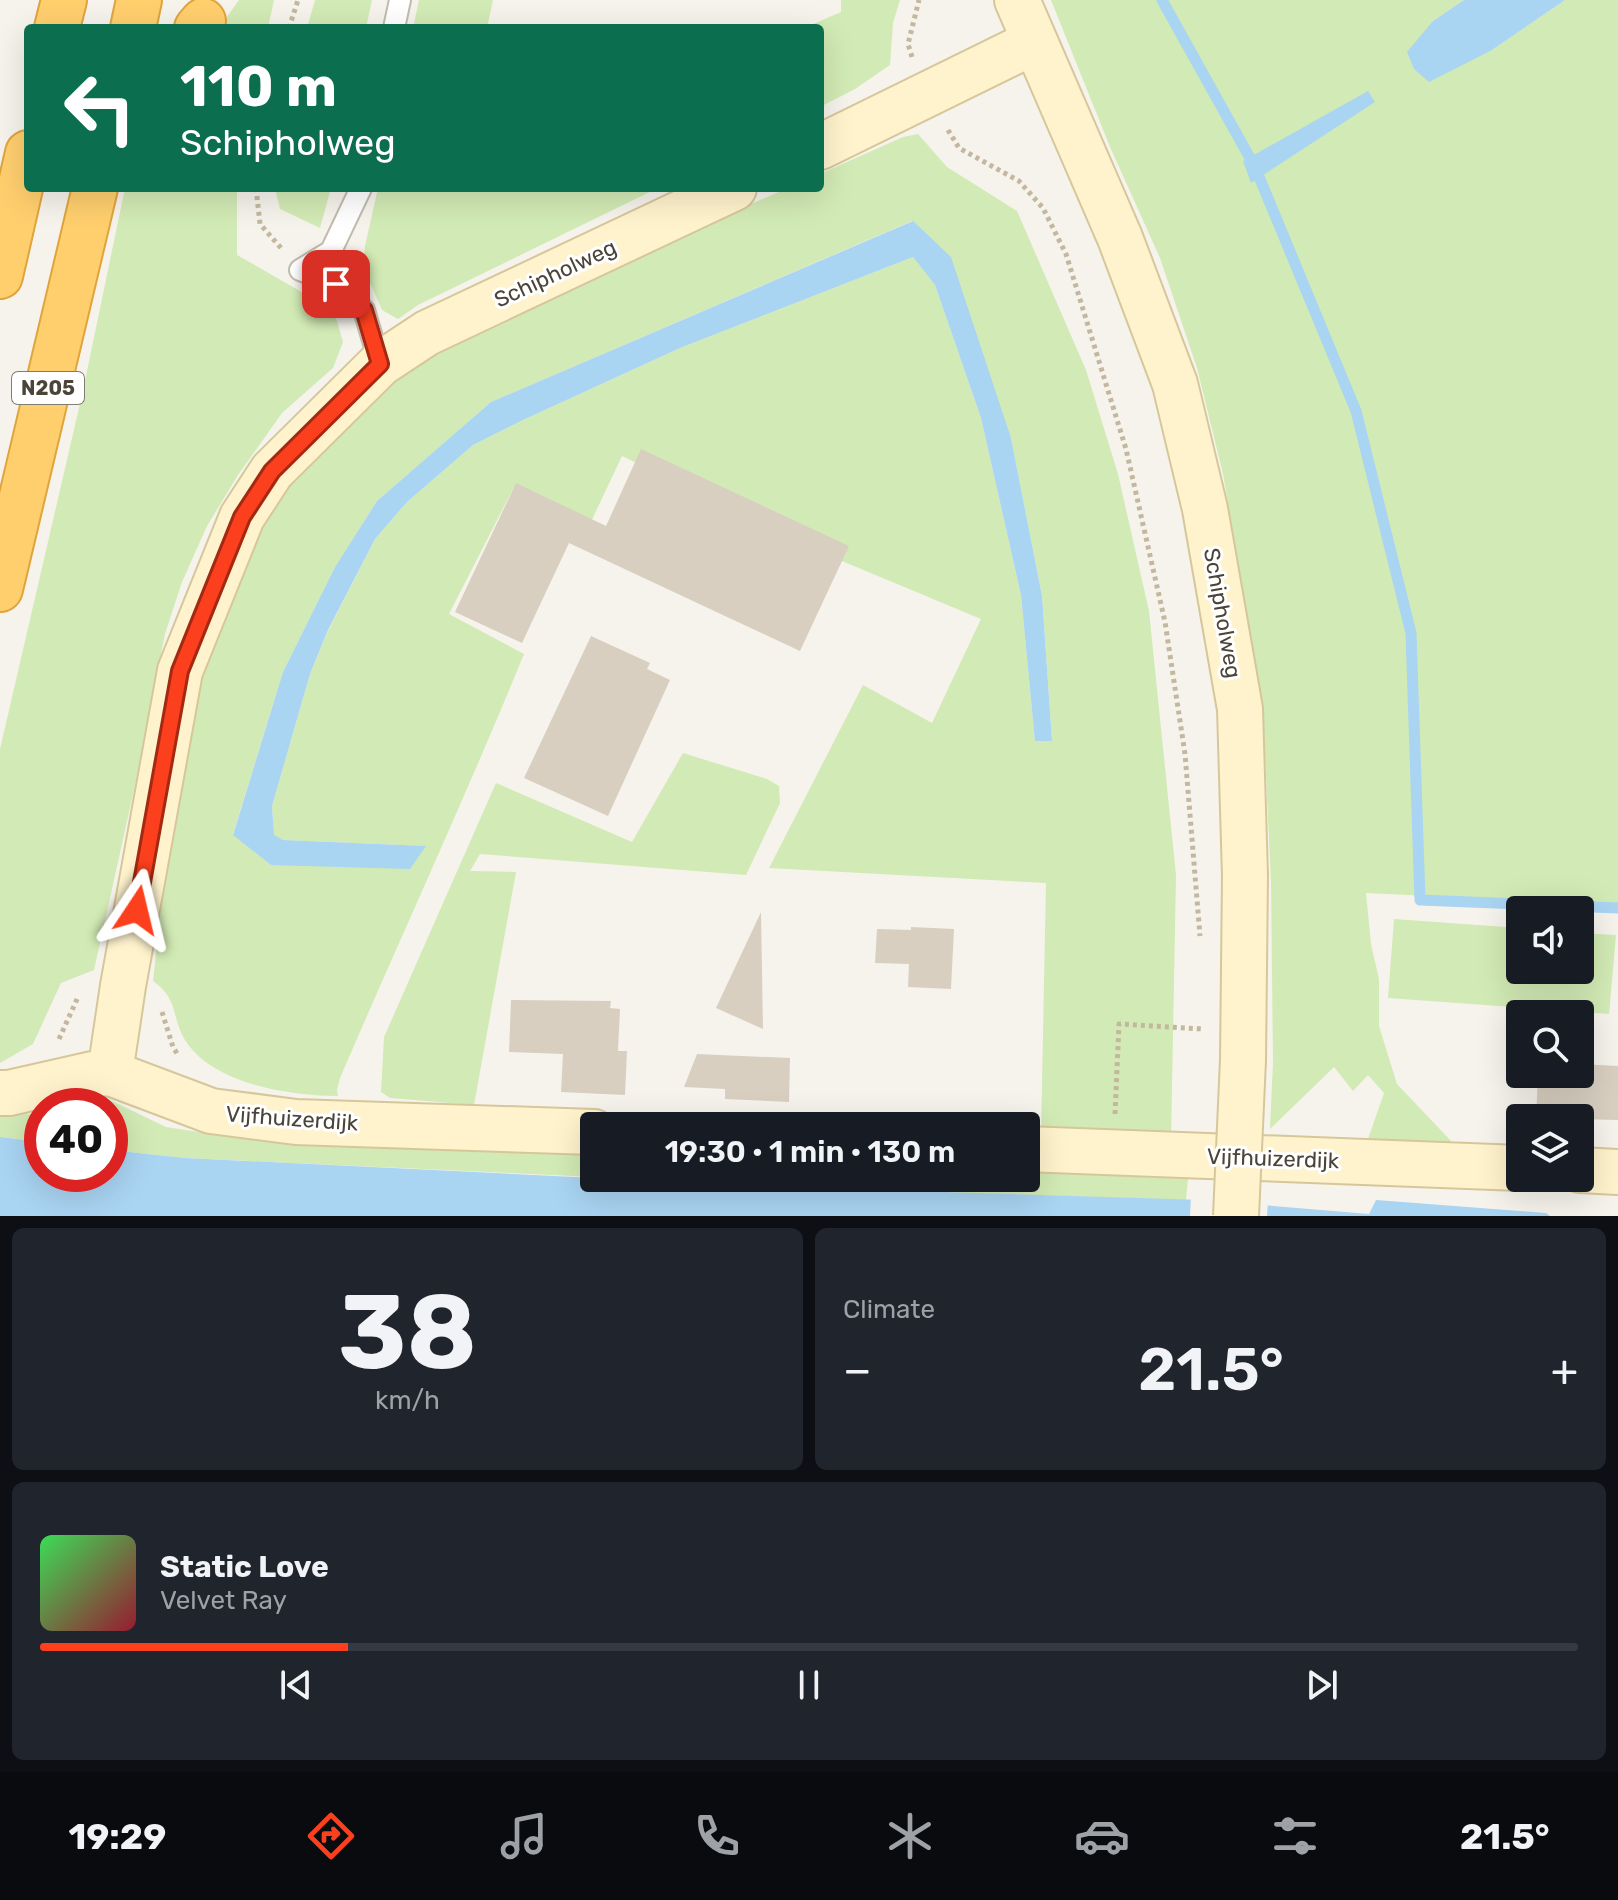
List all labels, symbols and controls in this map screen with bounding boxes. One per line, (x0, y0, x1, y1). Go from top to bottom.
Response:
text: 110 m (180, 54, 337, 120)
icon: left (48, 56, 152, 160)
text: Schipholweg (180, 121, 396, 164)
street label: Schipholweg (490, 233, 621, 314)
pin (302, 250, 370, 318)
icon: arrive (314, 262, 358, 306)
road number: N205 (12, 372, 84, 404)
street label: Schipholweg (1198, 546, 1247, 680)
position arrow (95, 868, 179, 952)
map controls (1506, 896, 1594, 1192)
button: sound (1506, 896, 1594, 984)
button: search (1506, 1000, 1594, 1088)
speed limit sign: 40 (24, 1088, 128, 1192)
street label: Vijfhuizerdijk (225, 1100, 360, 1137)
button: layers (1506, 1104, 1594, 1192)
text: 19:30 · 1 min · 130 m (665, 1134, 955, 1170)
street label: Vijfhuizerdijk (1206, 1143, 1340, 1174)
text: 38 (338, 1271, 477, 1394)
text: Climate (843, 1294, 935, 1325)
text: 21.5° (1138, 1334, 1284, 1405)
text: − (843, 1344, 872, 1396)
text: + (1551, 1344, 1578, 1396)
text: km/h (375, 1385, 440, 1416)
text: Static Love (160, 1549, 329, 1585)
text: Velvet Ray (160, 1585, 287, 1616)
icon: previous (274, 1663, 318, 1707)
icon: pause (787, 1663, 831, 1707)
icon: next (1300, 1663, 1344, 1707)
icon: directions (303, 1808, 359, 1864)
icon: music (496, 1808, 552, 1864)
icon: phone (689, 1808, 745, 1864)
icon: climate (882, 1808, 938, 1864)
icon: car (1074, 1808, 1130, 1864)
icon: filters (1267, 1808, 1323, 1864)
text: 19:29 (68, 1815, 166, 1858)
text: 21.5° (1460, 1815, 1550, 1858)

